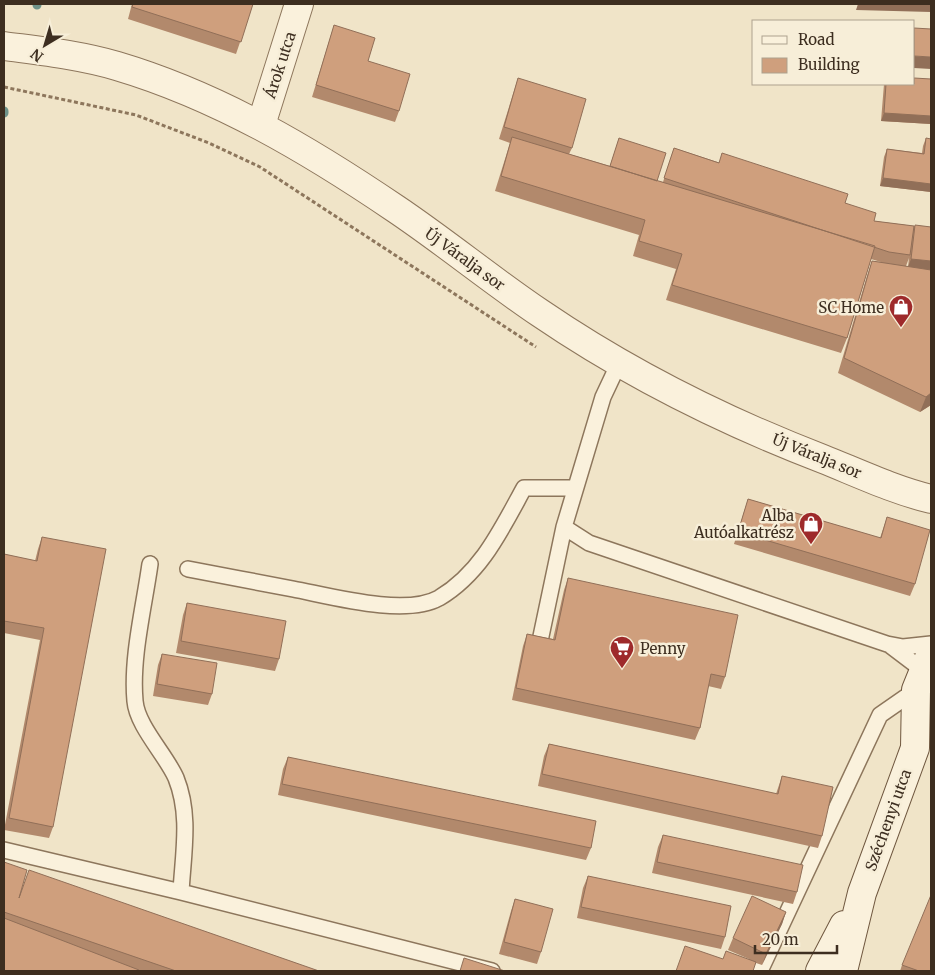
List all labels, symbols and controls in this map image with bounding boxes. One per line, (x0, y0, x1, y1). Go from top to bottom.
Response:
north arrow (20, 20, 70, 70)
legend (752, 20, 915, 85)
street label: Árok utca (259, 29, 300, 102)
text: Road (798, 30, 834, 49)
text: N (27, 45, 47, 66)
text: Building (798, 55, 860, 74)
street label: Új Váralja sor (421, 223, 510, 295)
shop icon: SC Home (888, 294, 914, 328)
place label: SC Home (818, 298, 884, 317)
street label: Új Váralja sor (770, 429, 865, 483)
place label: Alba Autóalkatrész (693, 506, 794, 542)
shop icon: Alba Autóalkatrész (798, 511, 824, 545)
supermarket icon: Penny (609, 635, 635, 669)
place label: Penny (640, 639, 686, 658)
street label: Széchenyi utca (861, 766, 915, 874)
scale bar (755, 922, 838, 954)
text: 20 m (762, 930, 799, 949)

